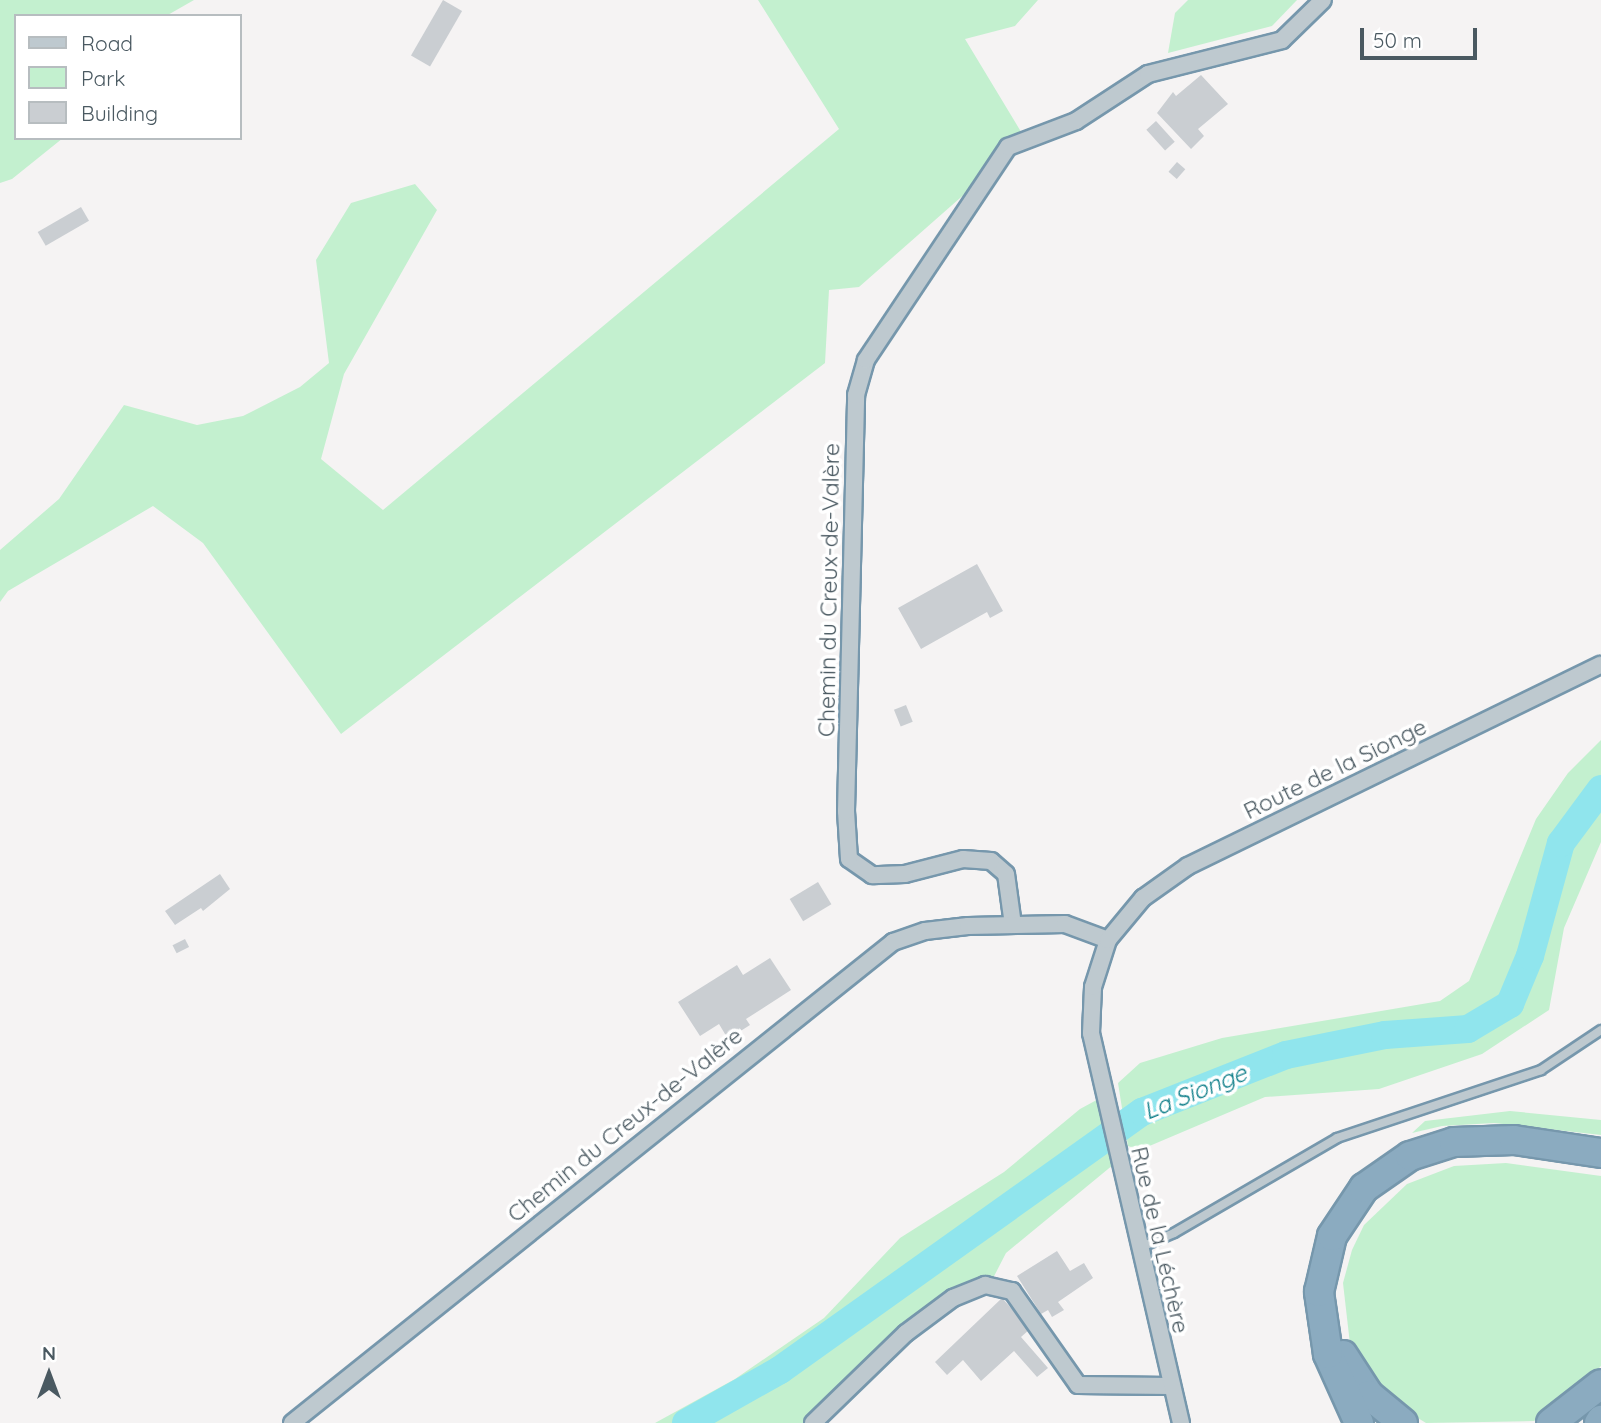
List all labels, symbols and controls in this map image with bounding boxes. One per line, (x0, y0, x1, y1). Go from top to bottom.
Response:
legend (14, 14, 242, 140)
scale bar (1363, 14, 1480, 58)
text: 50 m (1373, 27, 1422, 53)
text: Road (81, 30, 133, 56)
text: Park (81, 65, 125, 91)
text: Building (81, 100, 158, 126)
street label: Chemin du Creux-de-Valère (813, 443, 845, 737)
street label: Route de la Sionge (1239, 713, 1431, 825)
street label: Chemin du Creux-de-Valère (502, 1022, 748, 1228)
water label: La Sionge (1139, 1058, 1251, 1126)
street label: Rue de la Léchère (1125, 1144, 1195, 1336)
north arrow (14, 1339, 84, 1409)
text: N (42, 1341, 56, 1365)

